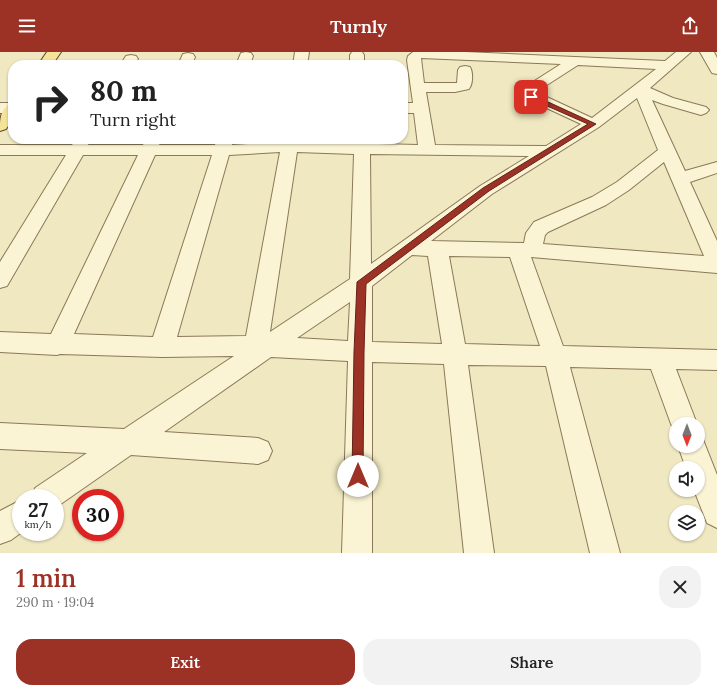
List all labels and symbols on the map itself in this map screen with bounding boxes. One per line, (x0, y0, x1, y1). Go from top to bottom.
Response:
pin (514, 80, 548, 114)
north arrow (669, 417, 705, 453)
position arrow (337, 455, 379, 497)
speed limit sign: 30 (72, 489, 124, 541)

